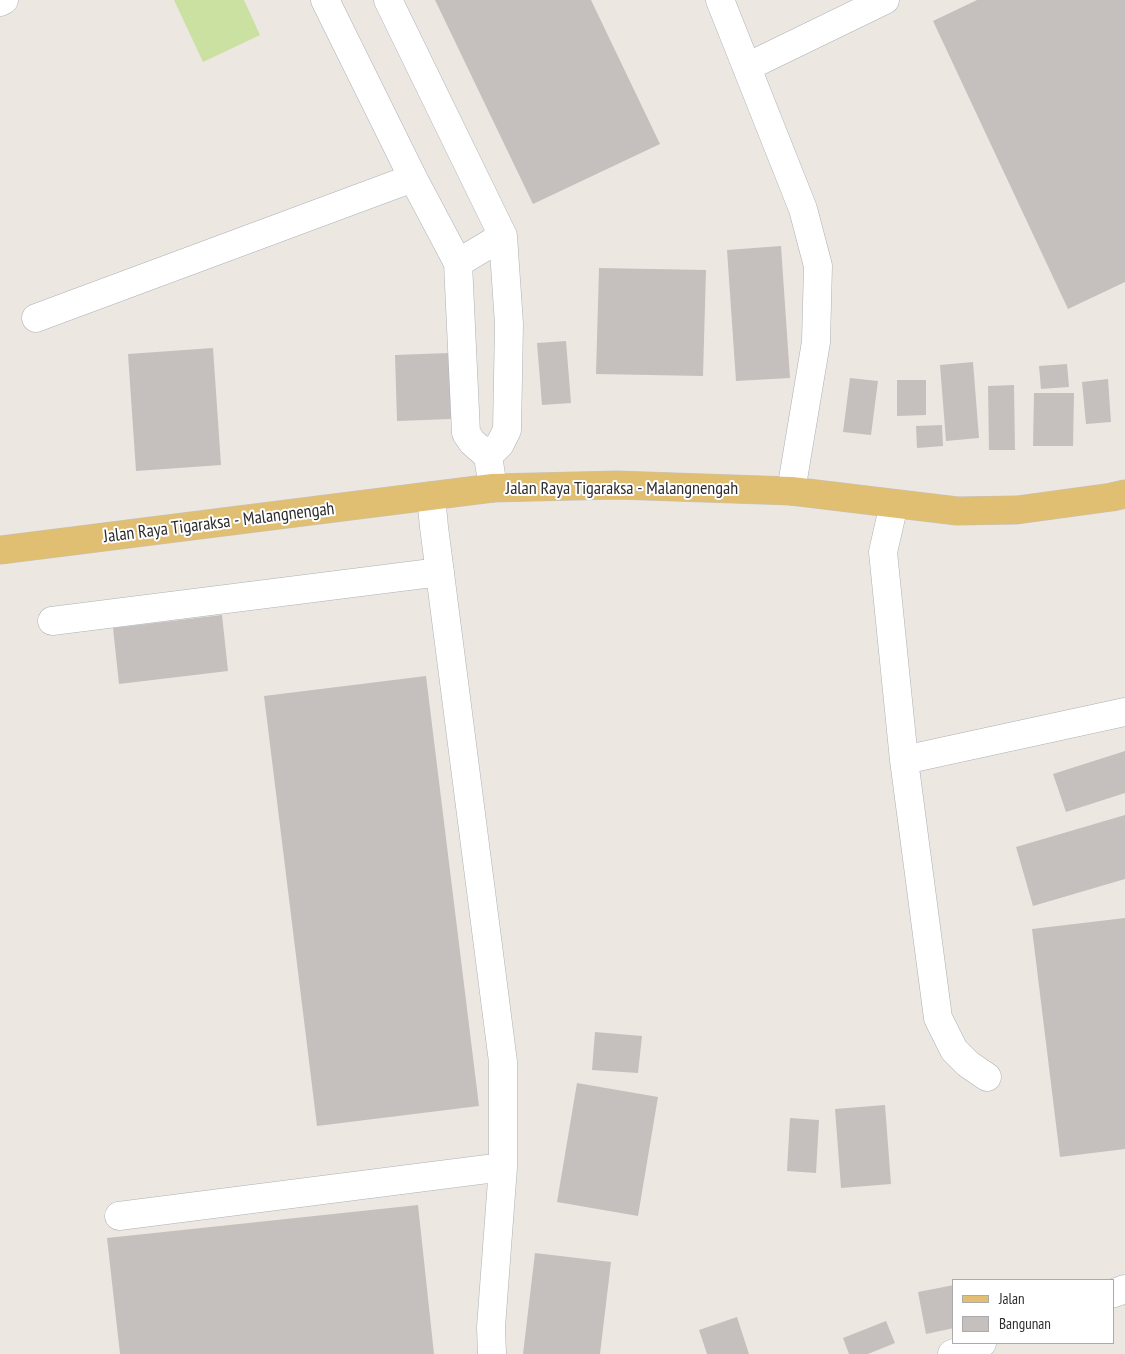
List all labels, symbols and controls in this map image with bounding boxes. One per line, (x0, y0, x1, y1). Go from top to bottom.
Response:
street label: Jalan Raya Tigaraksa - Malangnengah (506, 478, 738, 500)
street label: Jalan Raya Tigaraksa - Malangnengah (102, 498, 336, 548)
legend (952, 1279, 1115, 1344)
text: Jalan (999, 1289, 1025, 1308)
text: Bangunan (999, 1314, 1051, 1333)

